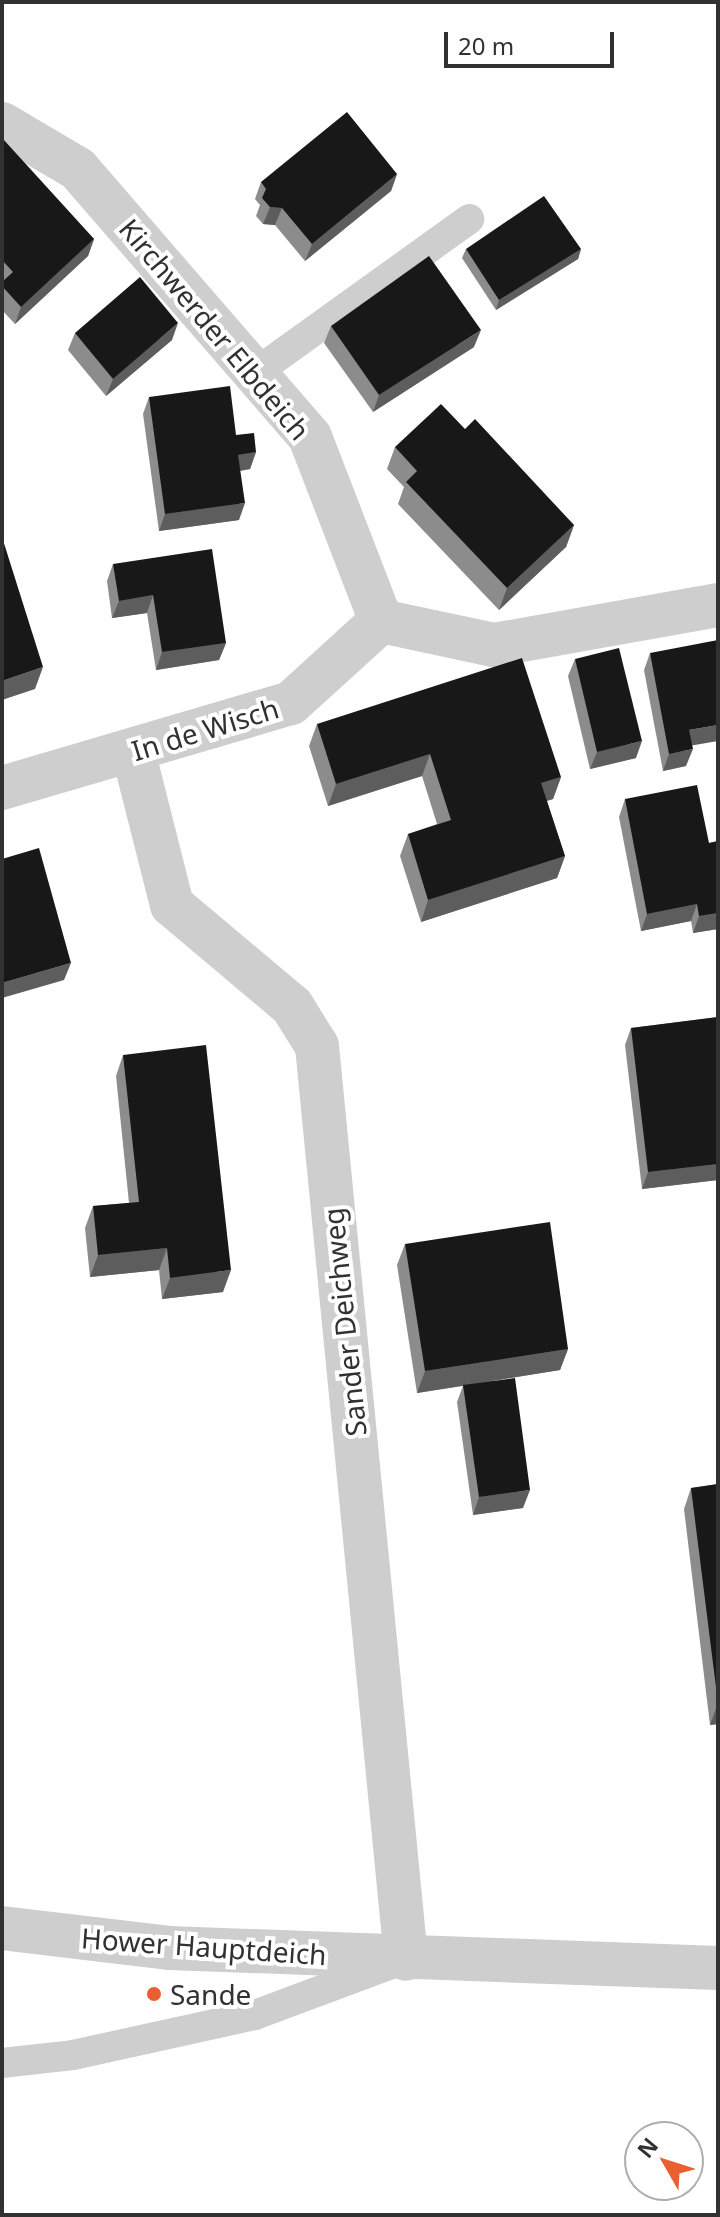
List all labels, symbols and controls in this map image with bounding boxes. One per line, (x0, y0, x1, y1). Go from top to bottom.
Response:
scale bar (448, 16, 618, 66)
text: 20 m (458, 29, 514, 62)
street label: Kirchwerder Elbdeich (113, 212, 317, 446)
street label: In de Wisch (128, 691, 282, 767)
street label: Sander Deichweg (315, 1206, 373, 1438)
street label: Hower Hauptdeich (80, 1921, 328, 1971)
place label: Sande (170, 1977, 251, 2011)
marker: Sande (145, 1985, 163, 2003)
north arrow (624, 2121, 704, 2201)
text: N (630, 2131, 664, 2164)

